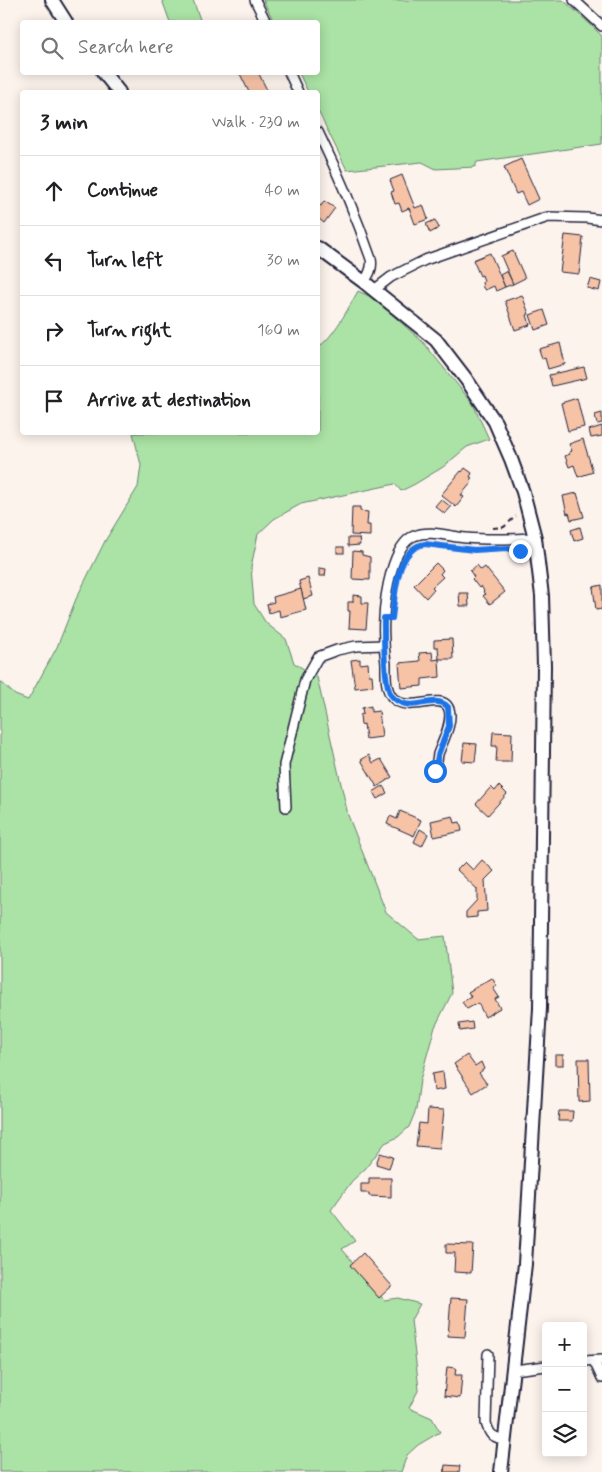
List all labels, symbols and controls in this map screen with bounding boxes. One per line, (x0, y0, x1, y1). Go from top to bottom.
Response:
search box (20, 20, 320, 75)
icon: search (38, 34, 66, 62)
text: Search here (78, 35, 174, 60)
text: 3 min (40, 109, 88, 137)
text: Walk · 230 m (212, 112, 300, 133)
icon: ahead (40, 177, 68, 205)
text: Continue (87, 178, 158, 203)
text: 40 m (264, 180, 300, 201)
icon: left (40, 247, 68, 275)
text: Turn left (87, 248, 163, 273)
text: 30 m (267, 250, 300, 271)
icon: right (40, 317, 68, 345)
text: Turn right (87, 318, 171, 343)
text: 160 m (257, 320, 300, 341)
icon: arrive (40, 387, 68, 415)
text: Arrive at destination (87, 388, 251, 413)
route end (509, 540, 532, 563)
route start (424, 760, 447, 783)
map controls (542, 1322, 587, 1457)
button: + (542, 1322, 587, 1367)
button: − (542, 1367, 587, 1412)
button: layers (542, 1412, 587, 1457)

